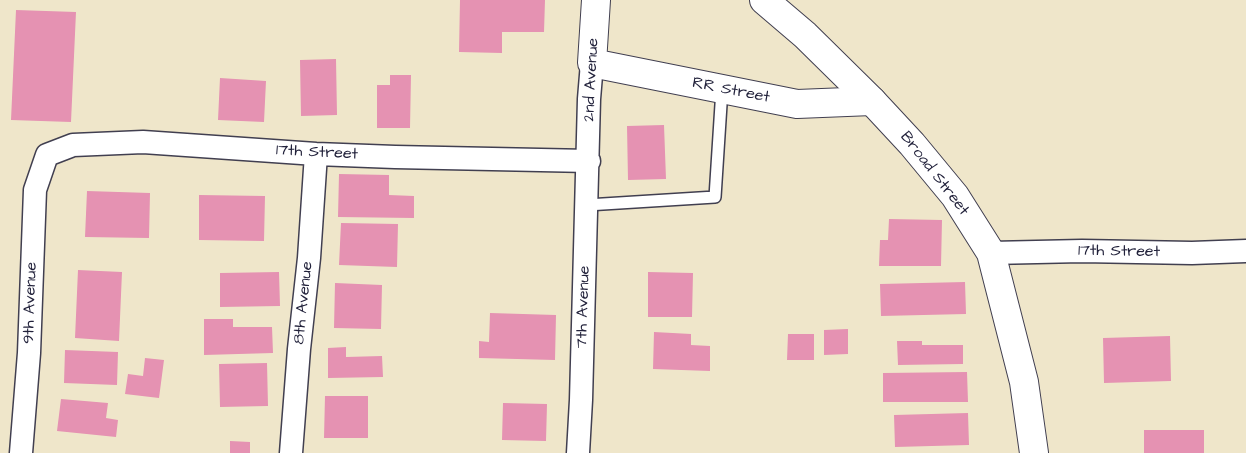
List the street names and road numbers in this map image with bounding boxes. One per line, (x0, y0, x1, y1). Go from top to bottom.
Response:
street label: 2nd Avenue (580, 38, 604, 122)
street label: RR Street (691, 74, 771, 108)
street label: Broad Street (895, 128, 973, 220)
street label: 17th Street (276, 141, 358, 165)
street label: 17th Street (1078, 242, 1160, 262)
street label: 8th Avenue (290, 261, 318, 345)
street label: 9th Avenue (20, 262, 42, 344)
street label: 7th Avenue (573, 265, 595, 349)

